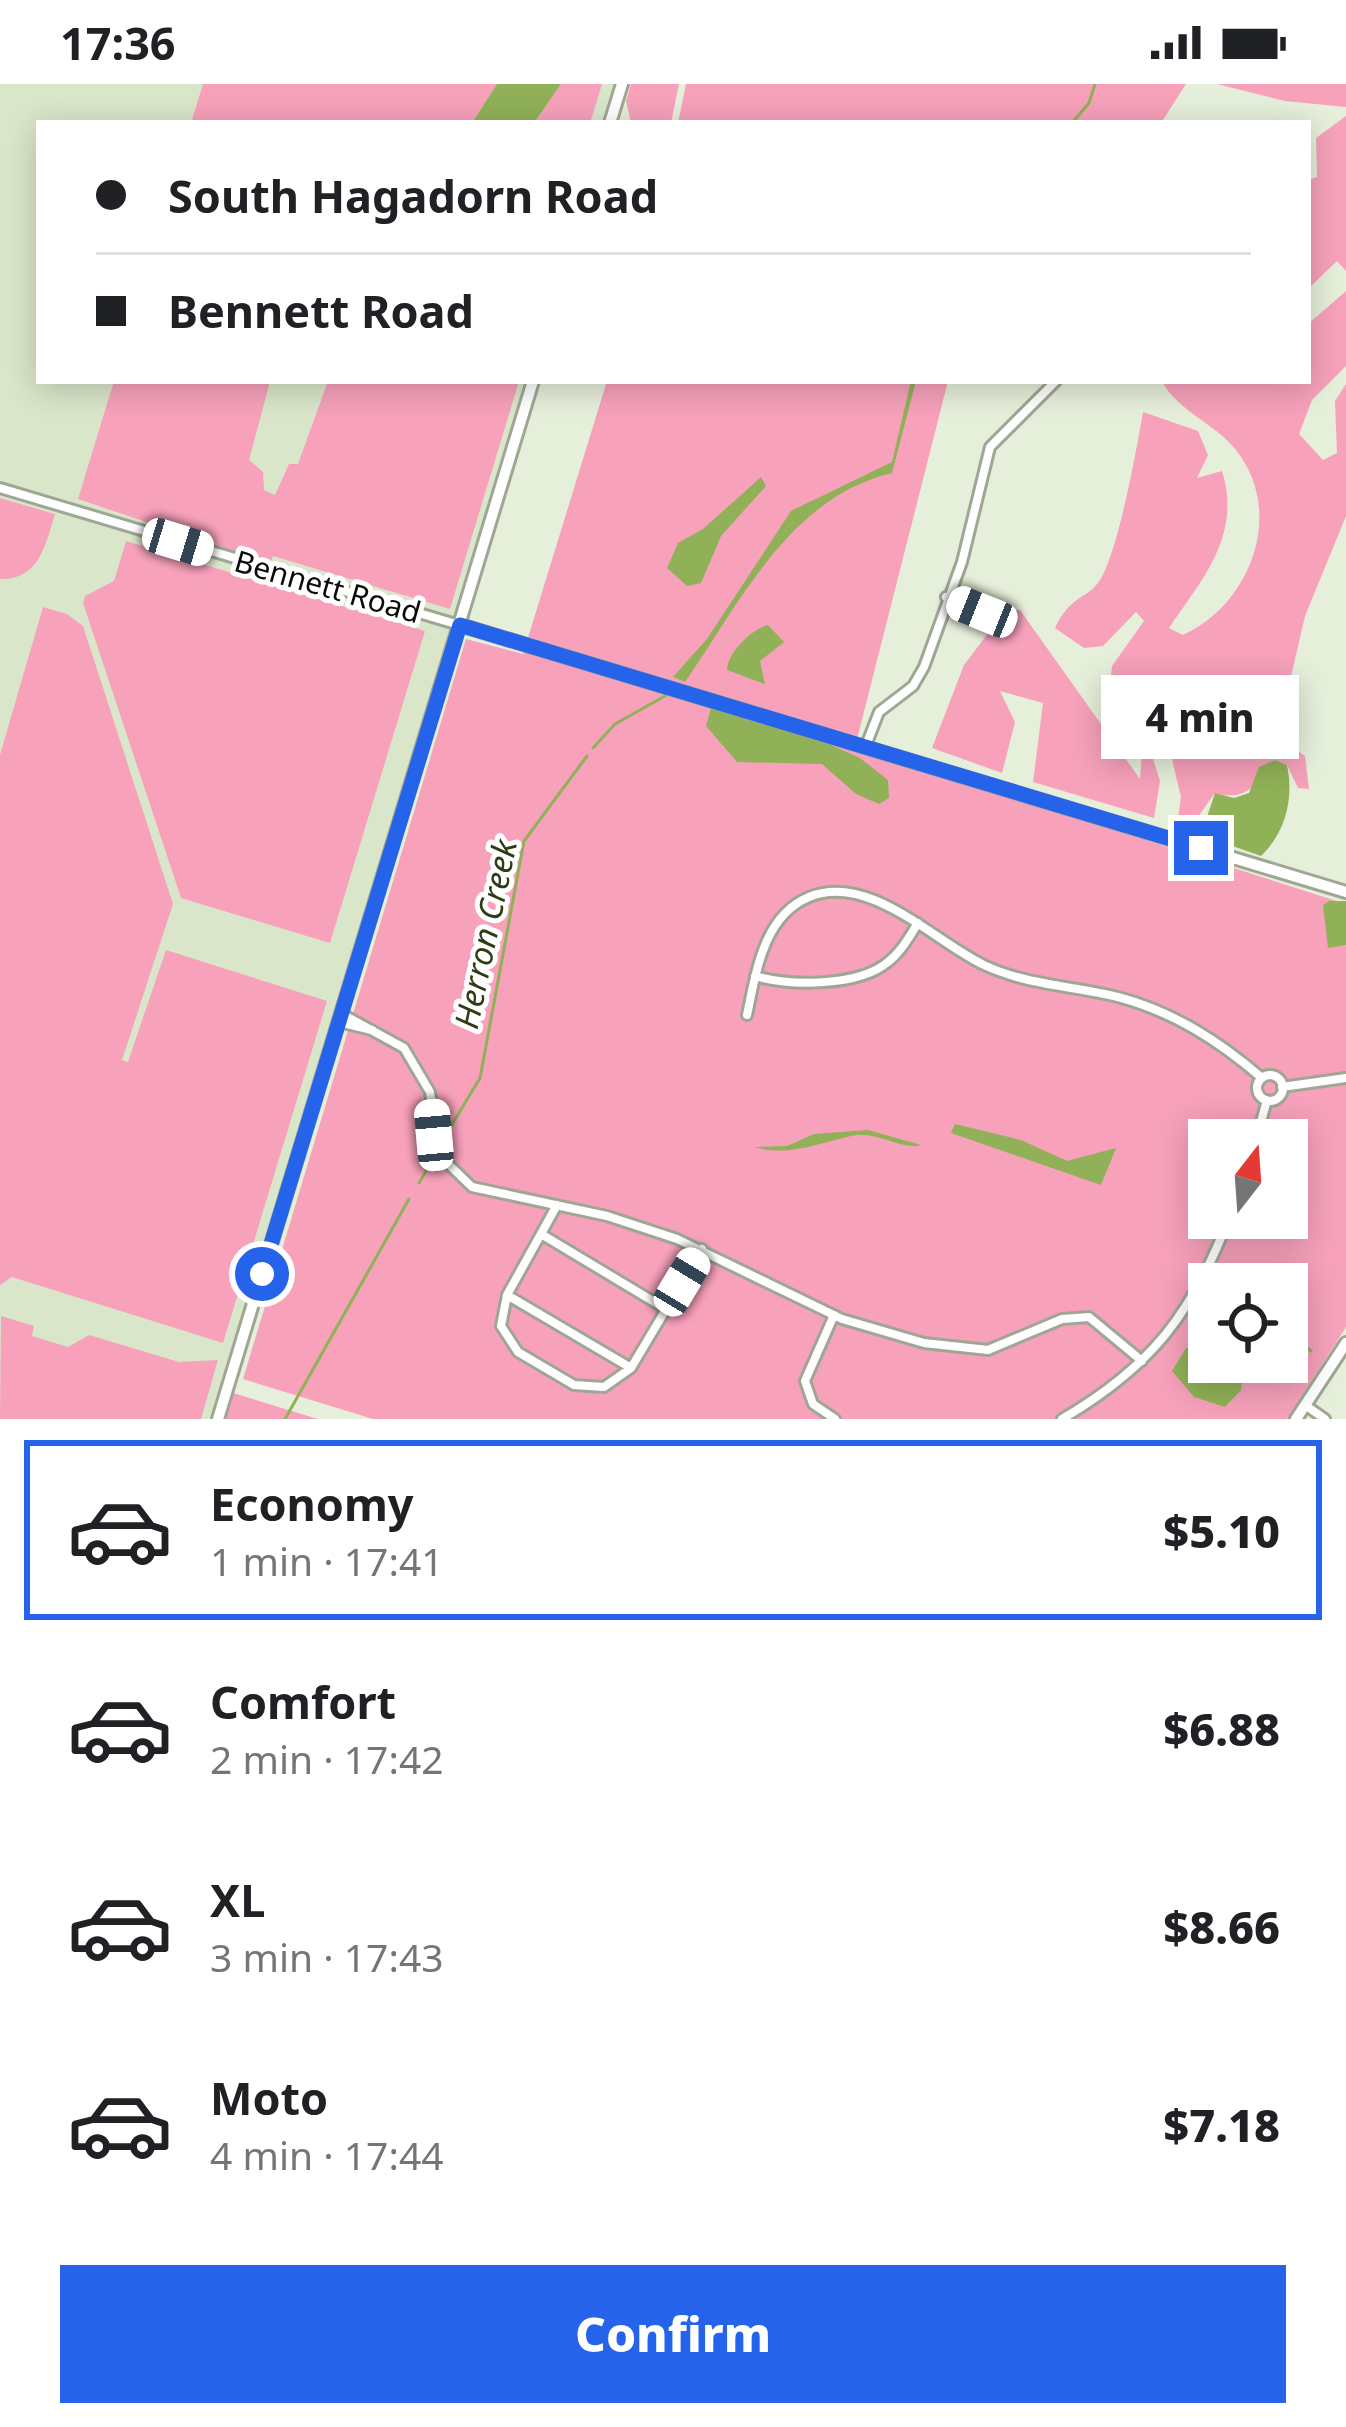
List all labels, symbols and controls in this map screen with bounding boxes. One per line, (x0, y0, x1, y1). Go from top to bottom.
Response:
text: 17:36 (60, 12, 176, 73)
text: South Hagadorn Road (168, 165, 658, 226)
text: Bennett Road (168, 280, 474, 341)
car (138, 514, 218, 570)
street label: Bennett Road (230, 540, 426, 632)
car (942, 582, 1022, 642)
callout: 4 min (1102, 674, 1300, 758)
text: 4 min (1146, 690, 1254, 743)
route end (1174, 821, 1228, 875)
water label: Herron Creek (443, 834, 527, 1033)
car (413, 1098, 455, 1172)
north arrow (1188, 1119, 1308, 1239)
map controls (1188, 1119, 1308, 1383)
car (648, 1242, 716, 1322)
route start (235, 1247, 289, 1301)
button: locate (1188, 1263, 1308, 1383)
text: Economy (210, 1473, 414, 1534)
icon: car (66, 1476, 174, 1584)
text: $5.10 (1163, 1500, 1280, 1561)
text: 1 min · 17:41 (210, 1534, 444, 1587)
text: Comfort (210, 1671, 396, 1732)
icon: car (66, 1674, 174, 1782)
text: $6.88 (1163, 1698, 1280, 1759)
text: 2 min · 17:42 (210, 1732, 444, 1785)
text: XL (210, 1869, 265, 1930)
icon: car (66, 1872, 174, 1980)
text: $8.66 (1163, 1896, 1280, 1957)
text: 3 min · 17:43 (210, 1930, 444, 1983)
text: Moto (210, 2067, 328, 2128)
icon: car (66, 2070, 174, 2178)
text: $7.18 (1163, 2094, 1280, 2155)
text: 4 min · 17:44 (210, 2128, 444, 2181)
button: Confirm (60, 2265, 1286, 2403)

